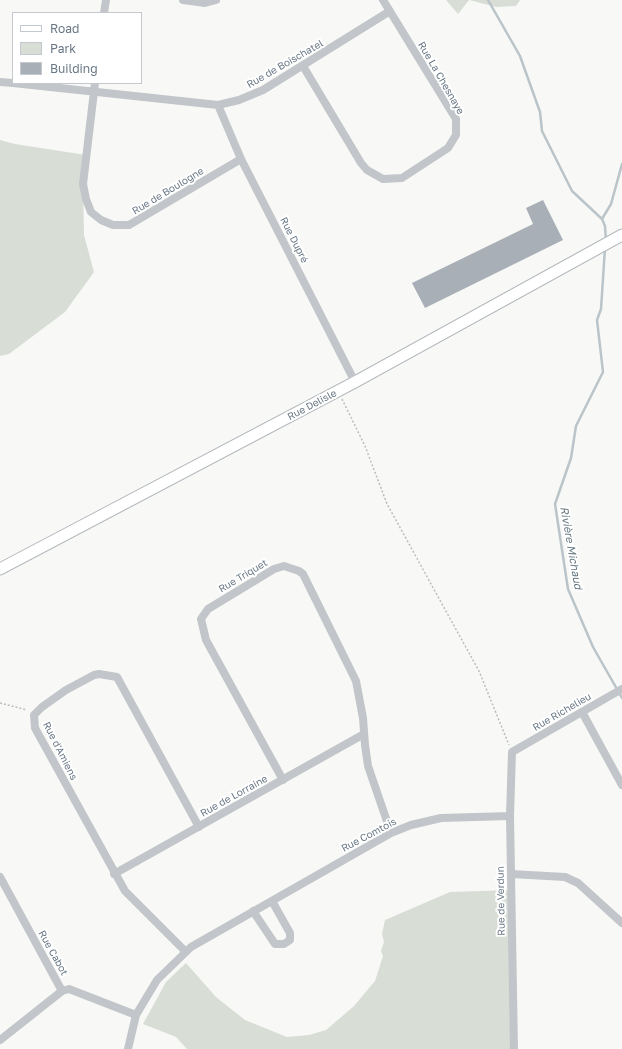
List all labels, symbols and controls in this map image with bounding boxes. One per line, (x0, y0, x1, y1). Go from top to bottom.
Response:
legend (12, 12, 142, 84)
text: Road (50, 21, 79, 36)
street label: Rue de Boischatel (245, 37, 325, 91)
street label: Rue La Chesnaye (415, 40, 467, 116)
text: Park (50, 41, 76, 56)
text: Building (50, 61, 98, 76)
street label: Rue de Boulogne (130, 165, 206, 217)
street label: Rue Dupré (277, 215, 311, 265)
street label: Rue Delisle (285, 387, 339, 423)
water label: Rivière Michaud (557, 505, 585, 591)
street label: Rue Triquet (216, 557, 270, 595)
street label: Rue Richelieu (531, 690, 593, 734)
street label: Rue d'Amiens (40, 720, 80, 782)
street label: Rue de Lorraine (198, 773, 270, 819)
street label: Rue Comtois (339, 816, 399, 854)
street label: Rue de Verdun (494, 866, 508, 936)
street label: Rue Cabot (36, 928, 70, 978)

